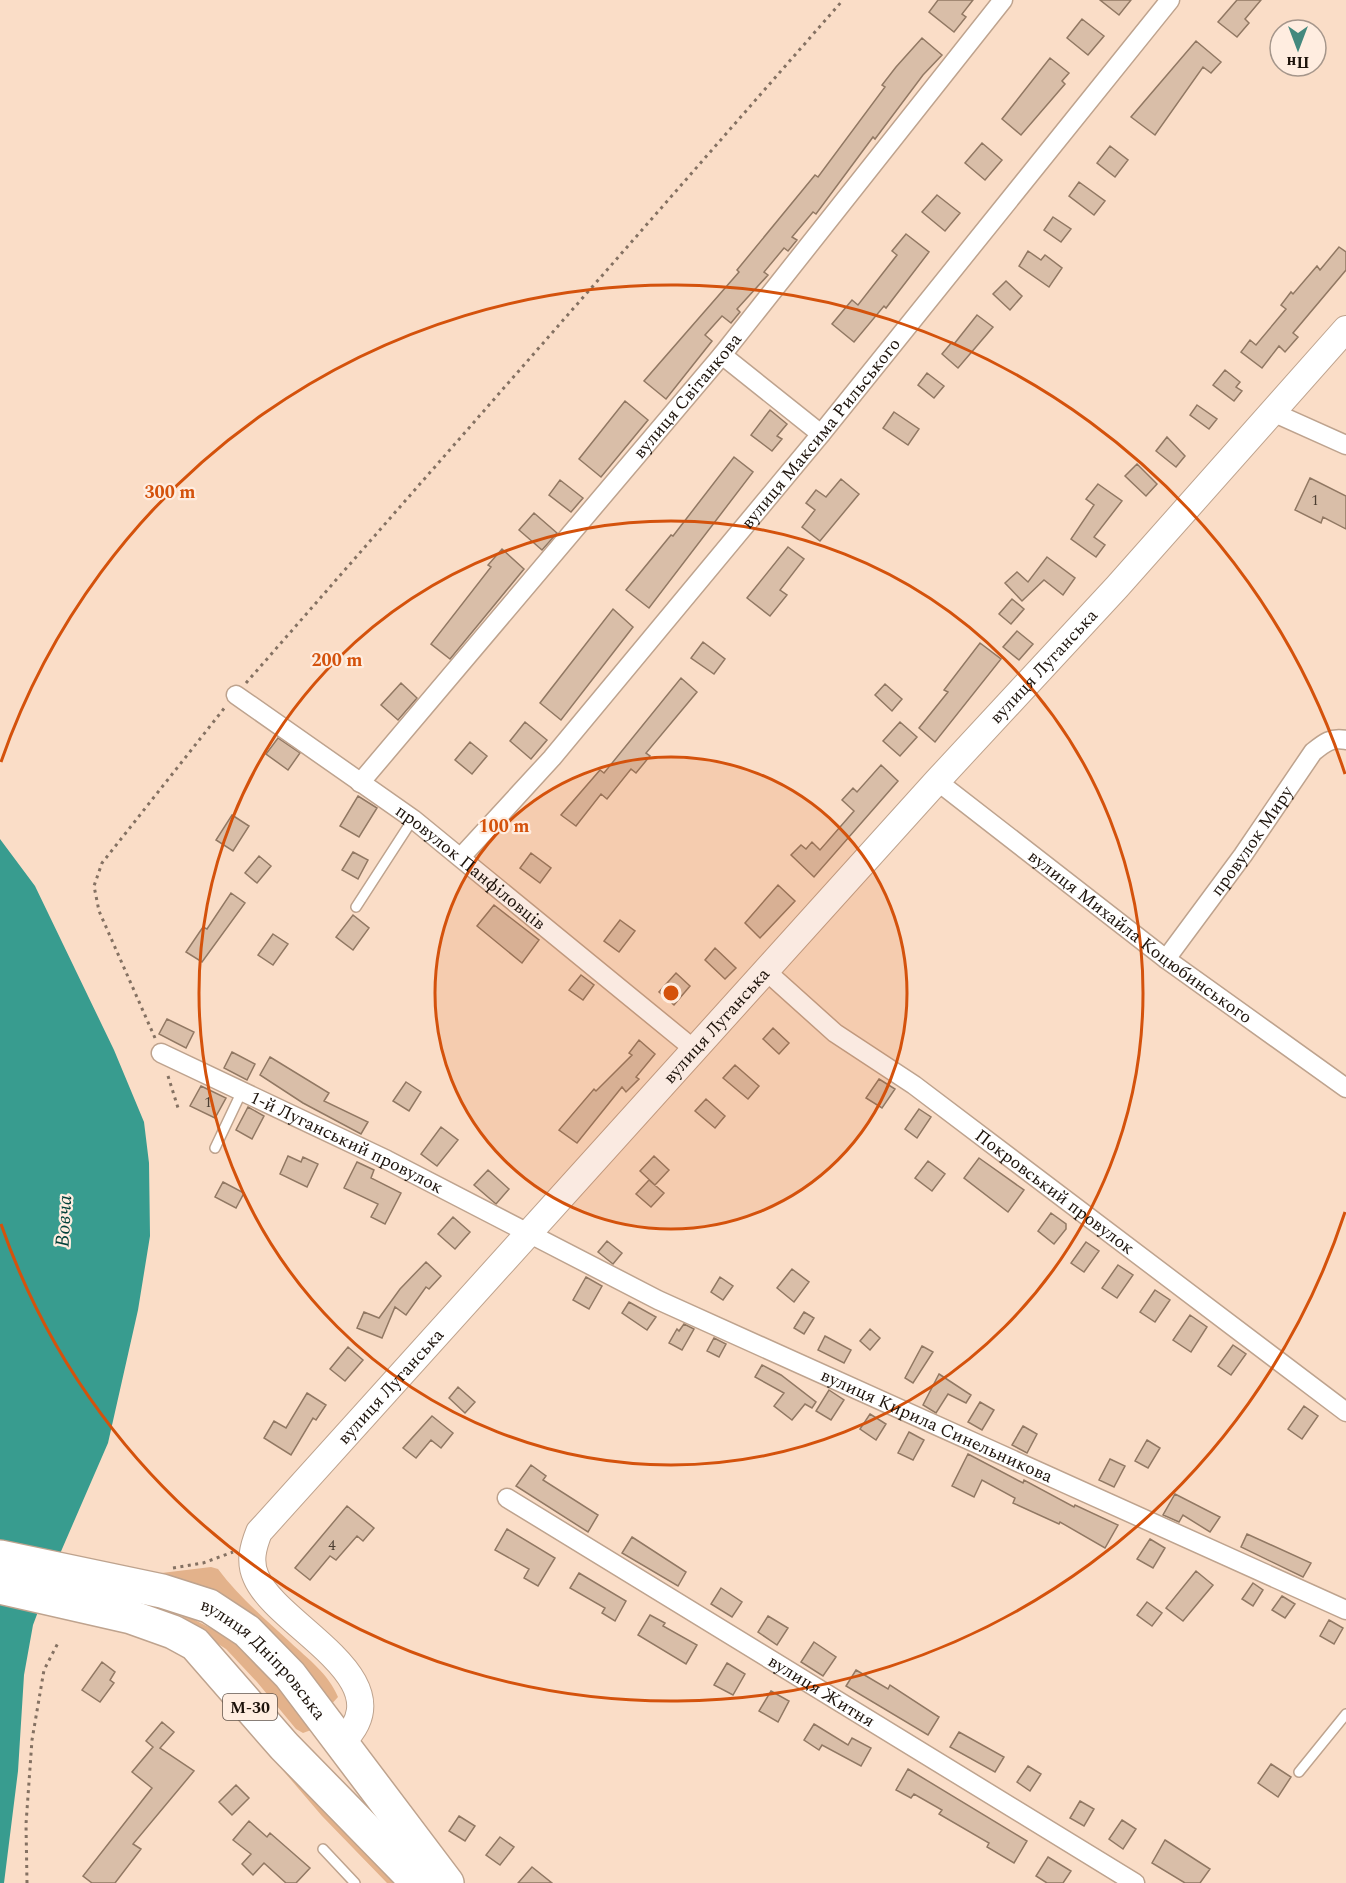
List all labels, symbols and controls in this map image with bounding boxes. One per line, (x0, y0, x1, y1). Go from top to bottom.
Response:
north arrow (1268, 18, 1328, 78)
text: Пн (1286, 50, 1310, 74)
street label: вулиця Світанкова (627, 327, 749, 465)
street label: вулиця Максима Рильського (735, 332, 907, 535)
text: 300 m (144, 479, 196, 506)
house number: 1 (1311, 489, 1319, 512)
street label: вулиця Луганська (983, 603, 1104, 730)
text: 200 m (311, 647, 363, 674)
street label: провулок Миру (1204, 779, 1301, 902)
street label: провулок Панфіловців (390, 798, 552, 937)
text: 100 m (478, 813, 530, 840)
street label: вулиця Михайла Коцюбинського (1022, 843, 1258, 1031)
street label: вулиця Луганська (657, 962, 777, 1090)
centre of rings (661, 983, 681, 1003)
street label: 1-й Луганський провулок (245, 1084, 448, 1201)
house number: 1 (204, 1091, 212, 1114)
street label: Покровський провулок (969, 1123, 1140, 1261)
water label: Вовча (48, 1194, 80, 1248)
street label: вулиця Луганська (331, 1322, 451, 1451)
street label: вулиця Кирила Синельникова (816, 1362, 1057, 1490)
house number: 4 (328, 1534, 336, 1557)
street label: вулиця Дніпровська (197, 1591, 333, 1726)
street label: вулиця Житня (763, 1648, 880, 1734)
road number: М-30 (223, 1694, 277, 1720)

